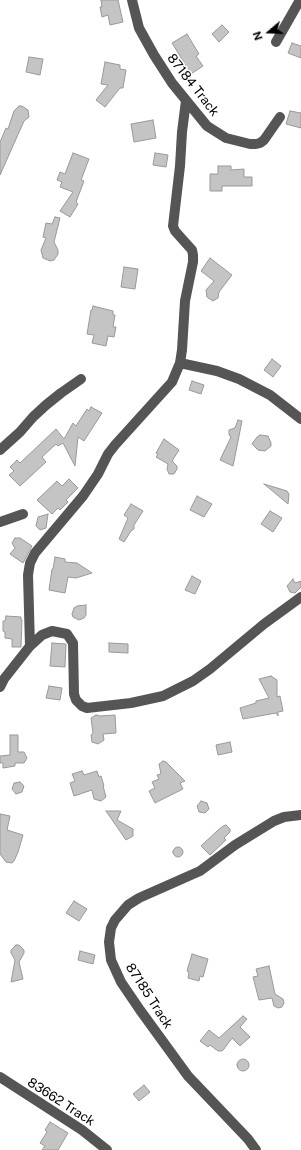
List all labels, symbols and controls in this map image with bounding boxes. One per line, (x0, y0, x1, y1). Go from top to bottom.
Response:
north arrow (249, 12, 289, 52)
text: N (251, 30, 265, 42)
street label: 87184 Track (164, 51, 222, 119)
street label: 87185 Track (122, 960, 176, 1032)
street label: 83662 Track (24, 1074, 98, 1130)

